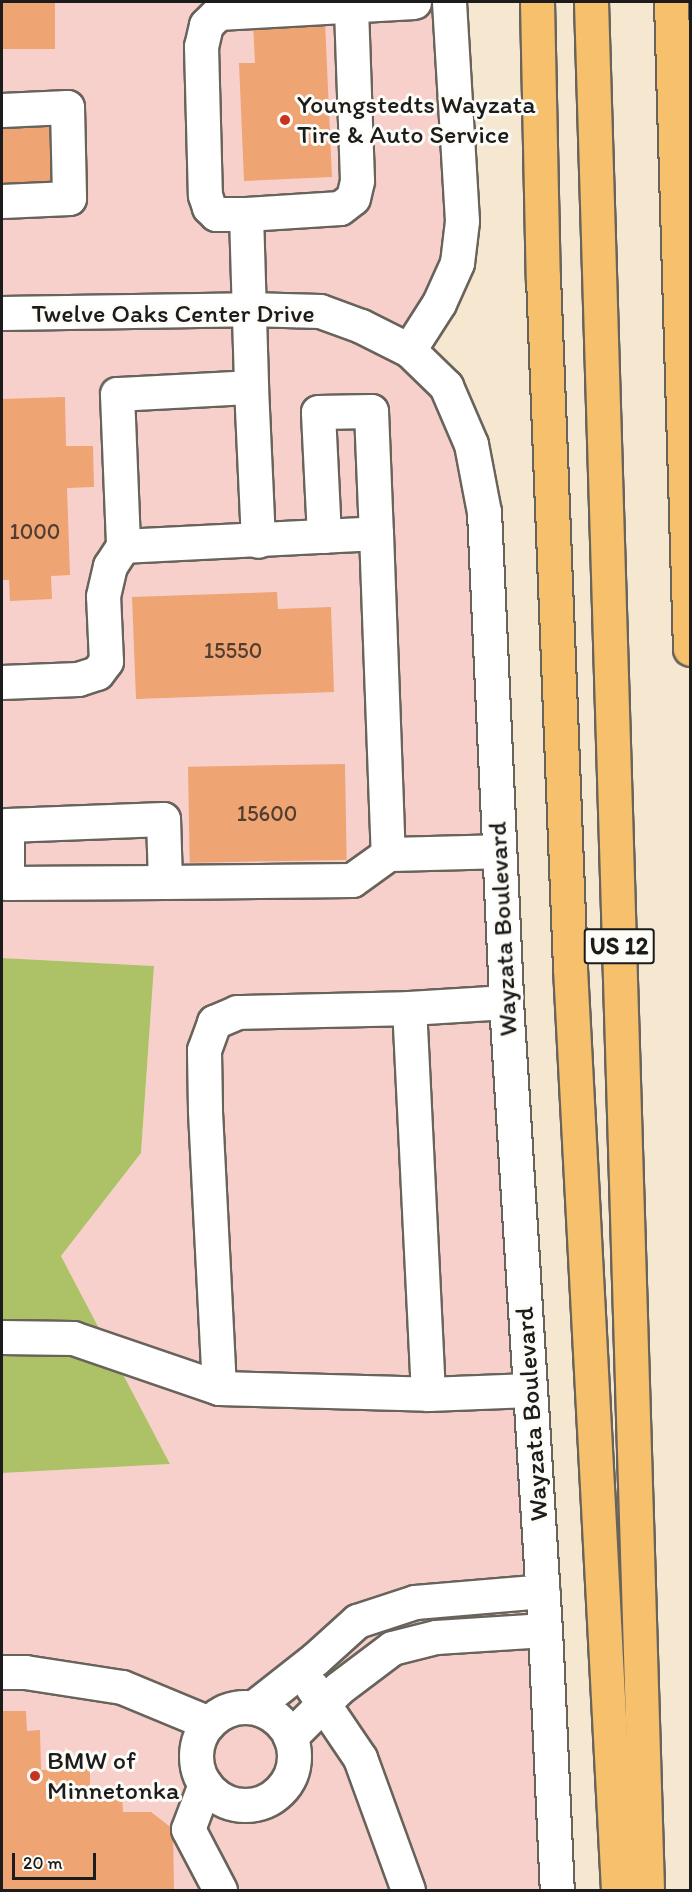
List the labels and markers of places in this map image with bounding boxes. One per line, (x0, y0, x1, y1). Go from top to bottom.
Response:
place label: Youngstedts Wayzata Tire & Auto Service (297, 89, 535, 150)
marker: Youngstedts Wayzata Tire & Auto Service (278, 113, 292, 127)
place label: BMW of Minnetonka (47, 1745, 179, 1806)
marker: BMW of Minnetonka (28, 1769, 42, 1783)

